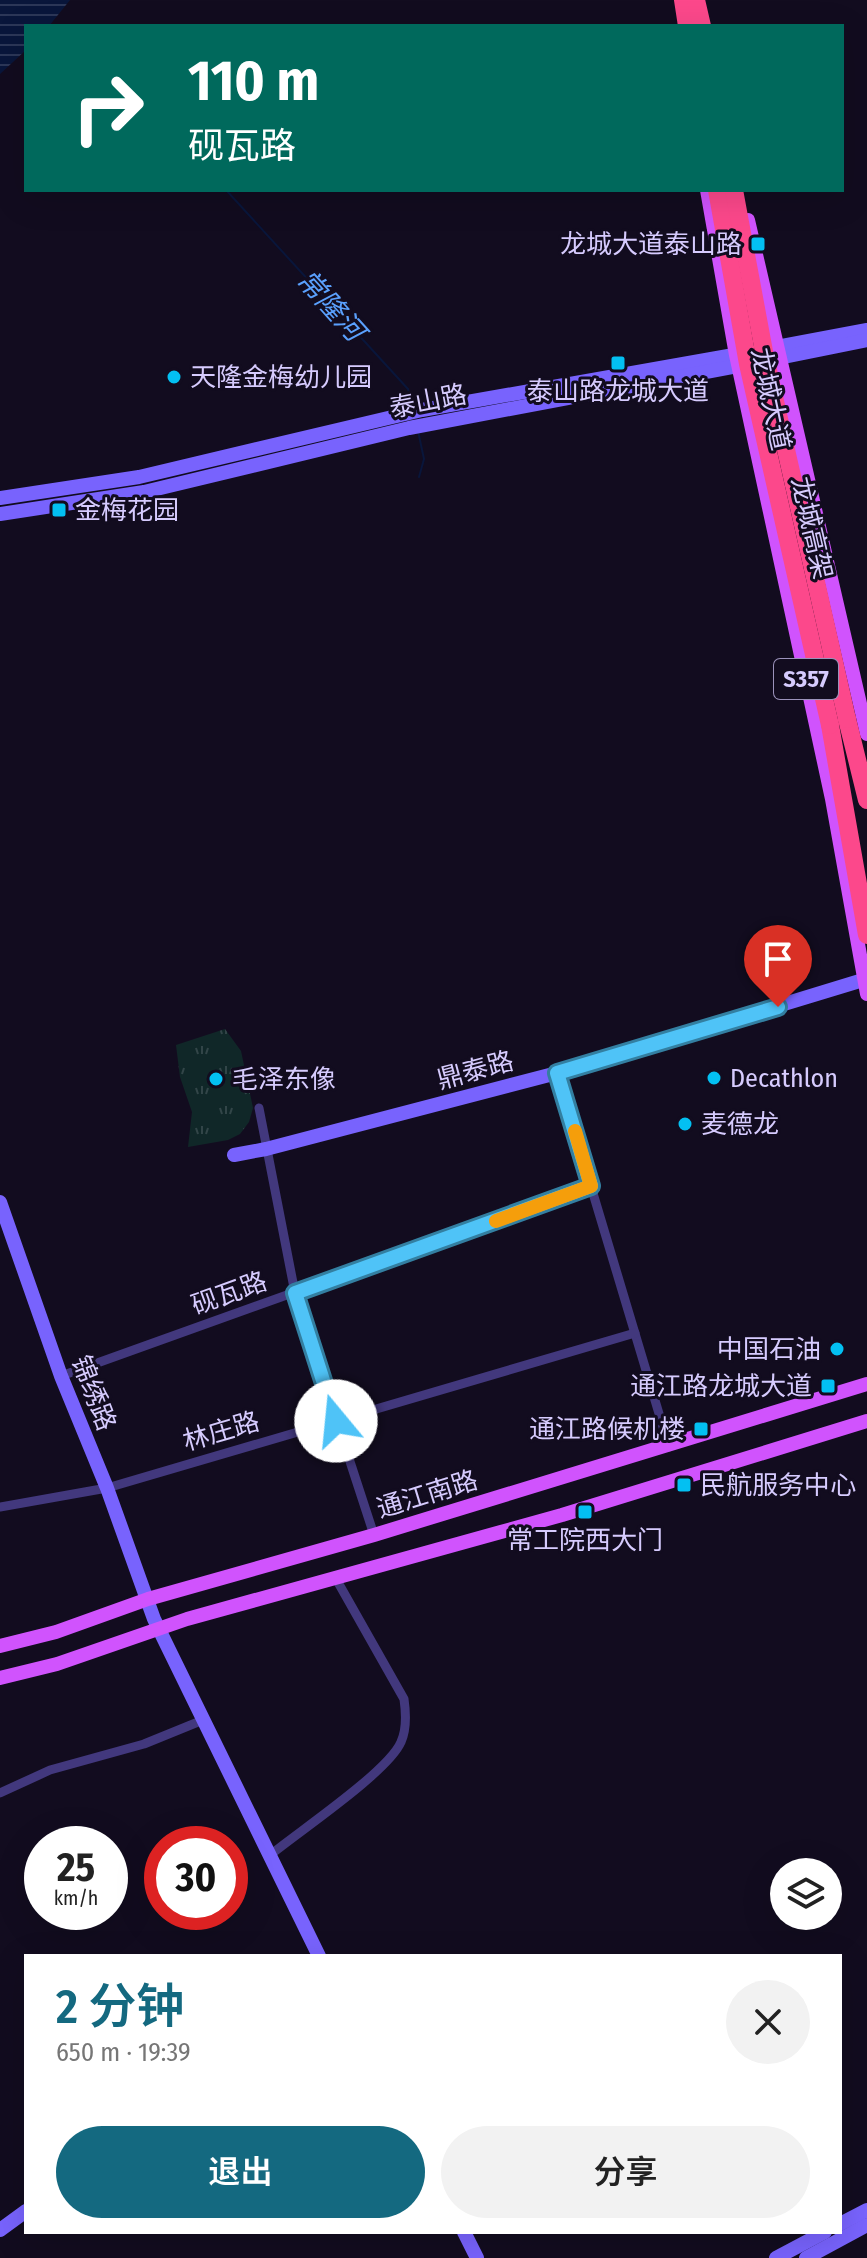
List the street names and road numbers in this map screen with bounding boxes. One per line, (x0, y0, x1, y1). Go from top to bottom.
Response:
street label: 龙城大道 (745, 345, 796, 453)
street label: 泰山路 (387, 379, 469, 424)
street label: 龙城高架 (785, 474, 838, 582)
road number: S357 (774, 659, 838, 699)
street label: 鼎泰路 (433, 1045, 517, 1096)
street label: 砚瓦路 (187, 1266, 271, 1321)
street label: 锦绣路 (65, 1351, 122, 1435)
street label: 林庄路 (179, 1406, 263, 1457)
street label: 通江南路 (373, 1464, 481, 1525)

